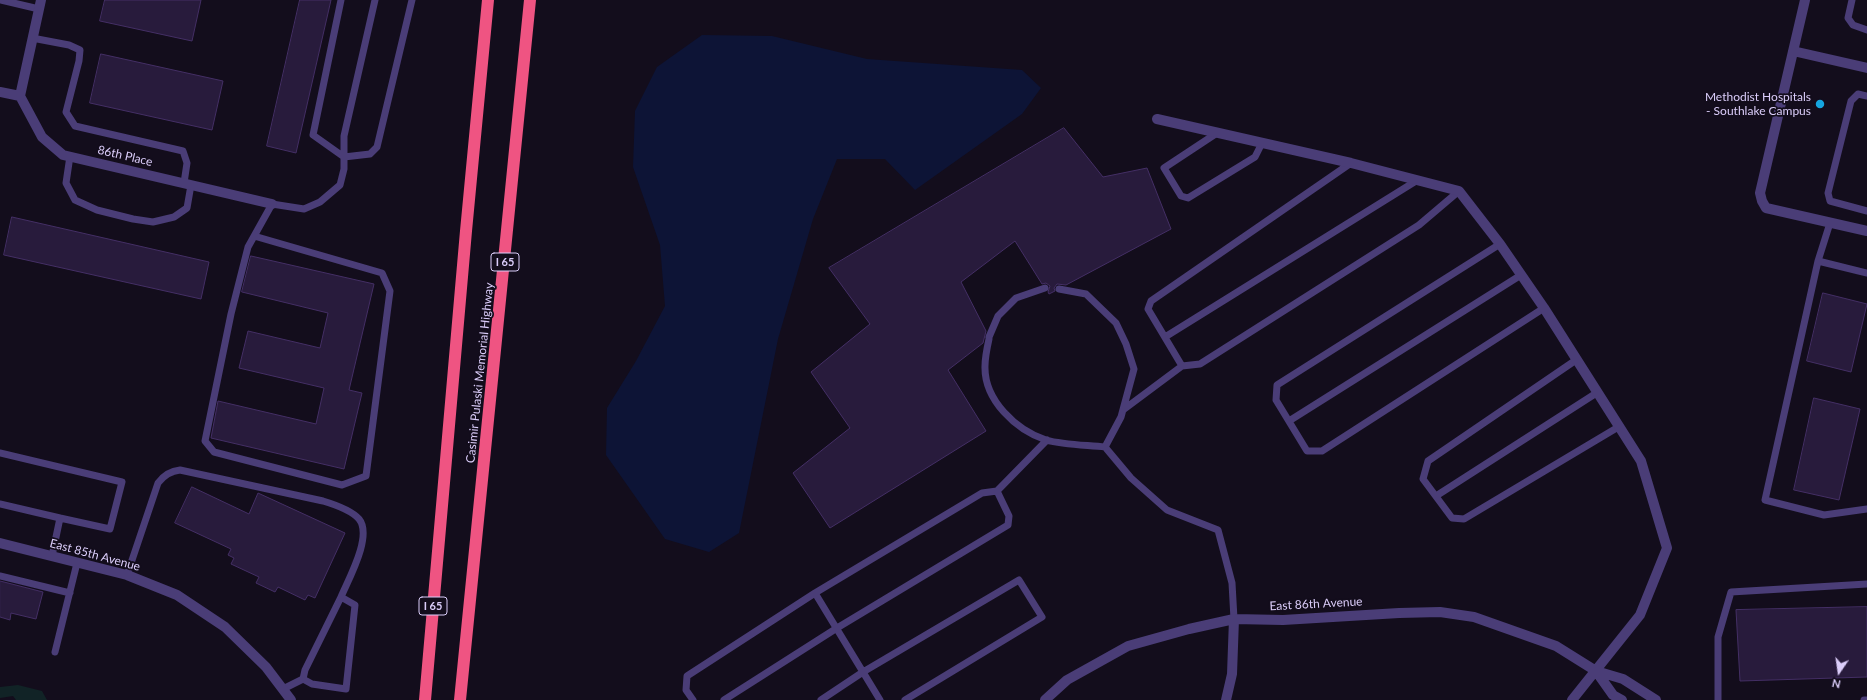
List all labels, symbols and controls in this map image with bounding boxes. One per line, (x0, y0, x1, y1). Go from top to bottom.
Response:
place label: Methodist Hospitals - Southlake Campus (1705, 90, 1811, 118)
marker: Methodist Hospitals - Southlake Campus (1814, 98, 1826, 110)
street label: 86th Place (96, 143, 154, 169)
road number: I 65 (491, 253, 519, 271)
street label: Casimir Pulaski Memorial Highway (463, 282, 497, 464)
street label: East 85th Avenue (48, 536, 142, 574)
street label: East 86th Avenue (1269, 594, 1363, 614)
road number: I 65 (419, 597, 447, 615)
north arrow (1819, 652, 1859, 692)
text: N (1831, 677, 1842, 691)

